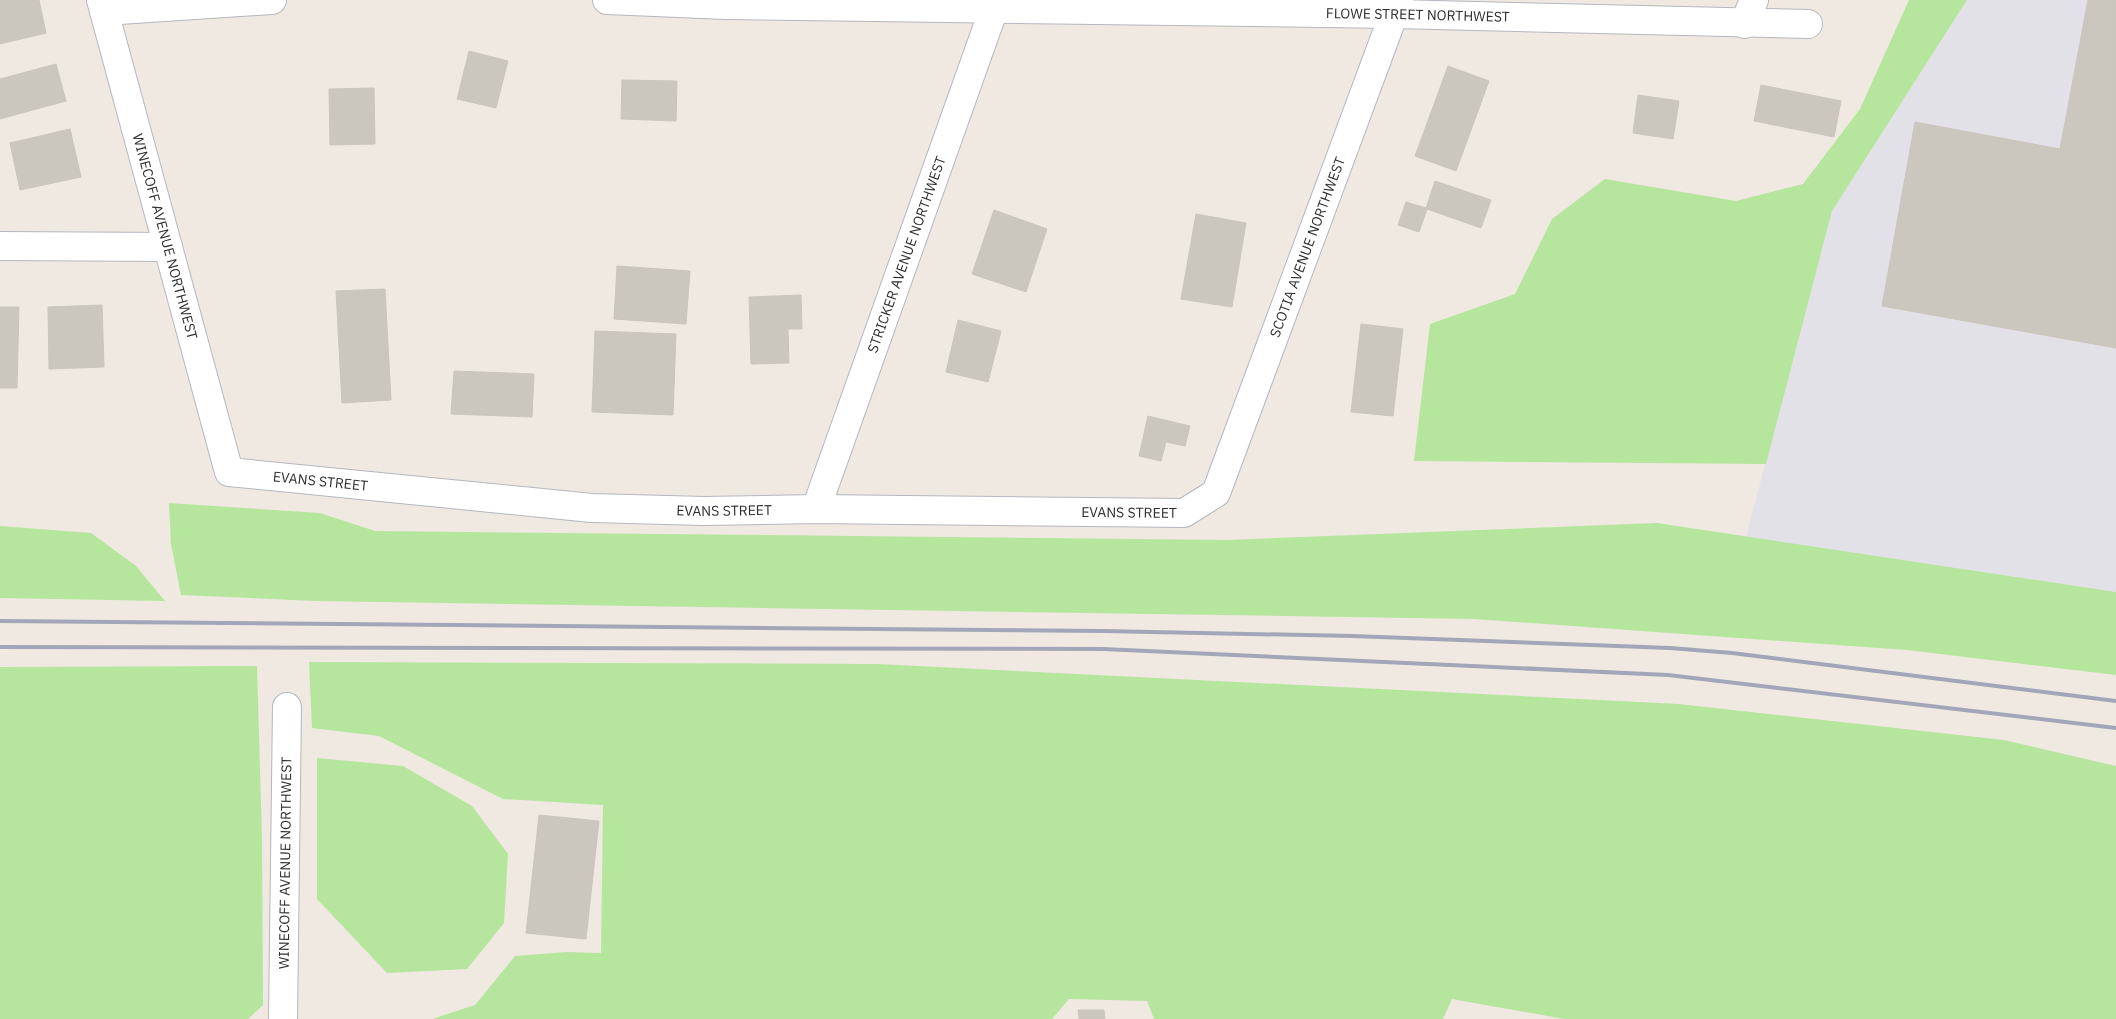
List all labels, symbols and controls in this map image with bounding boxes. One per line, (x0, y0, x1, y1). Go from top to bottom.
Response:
street label: FLOWE STREET NORTHWEST (1326, 4, 1510, 26)
street label: WINECOFF AVENUE NORTHWEST (129, 132, 202, 341)
street label: STRICKER AVENUE NORTHWEST (863, 154, 950, 355)
street label: SCOTIA AVENUE NORTHWEST (1266, 154, 1349, 340)
street label: EVANS STREET (272, 467, 369, 495)
street label: EVANS STREET (676, 501, 772, 520)
street label: EVANS STREET (1081, 503, 1177, 522)
street label: WINECOFF AVENUE NORTHWEST (275, 757, 295, 969)

